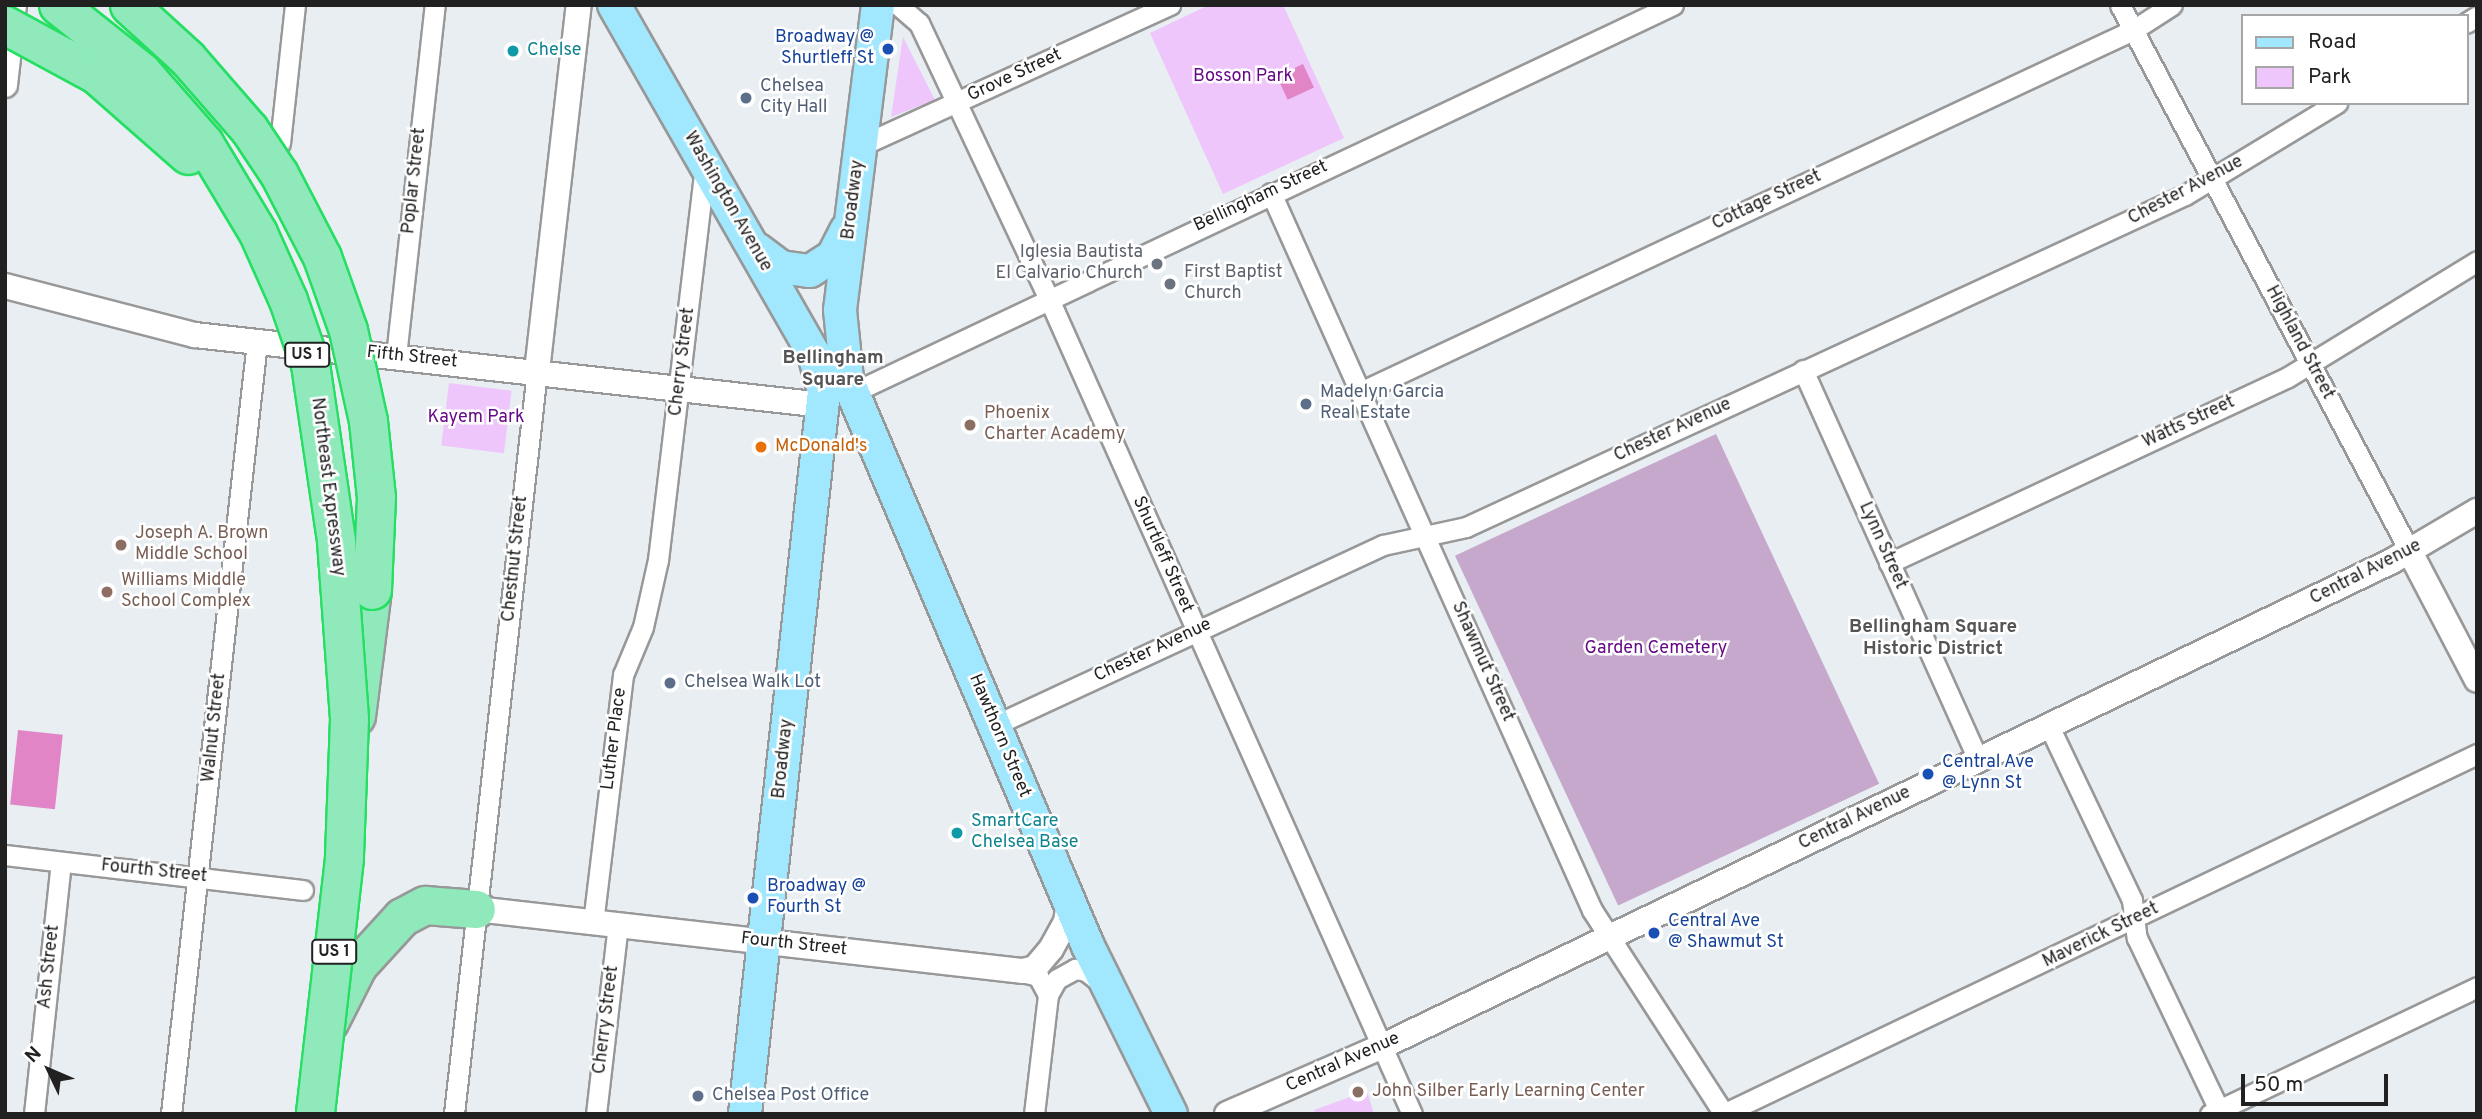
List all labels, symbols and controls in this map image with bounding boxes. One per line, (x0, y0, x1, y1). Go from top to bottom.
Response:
legend (2240, 14, 2468, 105)
place label: Broadway @ Shurtleff St (775, 28, 874, 70)
text: Road (2308, 29, 2357, 56)
place label: Chelse (527, 40, 581, 62)
marker: Broadway @ Shurtleff St (880, 41, 896, 57)
marker: Chelse (505, 43, 521, 59)
street label: Grove Street (964, 45, 1066, 107)
text: Park (2308, 64, 2351, 91)
park label: Bosson Park (1193, 66, 1293, 88)
place label: Chelsea City Hall (760, 77, 827, 119)
marker: Chelsea City Hall (738, 90, 754, 106)
street label: Poplar Street (399, 127, 431, 235)
street label: Washington Avenue (678, 128, 776, 276)
street label: Chester Avenue (2125, 151, 2247, 231)
street label: Bellingham Street (1191, 157, 1331, 237)
street label: Broadway (838, 159, 870, 241)
street label: Cottage Street (1709, 166, 1825, 236)
place label: Iglesia Bautista El Calvario Church (995, 243, 1143, 286)
marker: Iglesia Bautista El Calvario Church (1149, 256, 1165, 272)
place label: First Baptist Church (1184, 263, 1283, 306)
marker: First Baptist Church (1162, 276, 1178, 292)
street label: Highland Street (2260, 282, 2338, 404)
street label: Cherry Street (666, 306, 700, 418)
road number: US 1 (282, 342, 332, 368)
street label: Fifth Street (366, 342, 458, 374)
district label: Bellingham Square (782, 348, 884, 392)
place label: Madelyn Garcia Real Estate (1320, 383, 1444, 426)
street label: Watts Street (2139, 392, 2239, 454)
street label: Chester Avenue (1611, 394, 1735, 468)
street label: Northeast Expressway (305, 396, 349, 578)
marker: Madelyn Garcia Real Estate (1298, 396, 1314, 412)
place label: Phoenix Charter Academy (984, 404, 1126, 446)
park label: Kayem Park (428, 407, 524, 429)
marker: Phoenix Charter Academy (962, 417, 978, 433)
place label: McDonald's (775, 436, 867, 458)
marker: McDonald's (753, 439, 769, 455)
street label: Shurtleff Street (1127, 493, 1197, 617)
street label: Chestnut Street (499, 495, 533, 623)
street label: Lynn Street (1853, 499, 1911, 593)
place label: Joseph A. Brown Middle School (135, 524, 269, 566)
street label: Central Avenue (2306, 536, 2426, 610)
marker: Joseph A. Brown Middle School (113, 537, 129, 553)
place label: Williams Middle School Complex (121, 571, 251, 614)
marker: Williams Middle School Complex (99, 584, 115, 600)
street label: Shawmut Street (1446, 599, 1518, 725)
street label: Chester Avenue (1091, 614, 1215, 688)
district label: Bellingham Square Historic District (1849, 617, 2017, 661)
park label: Garden Cemetery (1585, 638, 1727, 660)
street label: Hawthorn Street (963, 671, 1035, 801)
street label: Walnut Street (199, 672, 231, 784)
place label: Chelsea Walk Lot (684, 672, 821, 694)
marker: Chelsea Walk Lot (662, 675, 678, 691)
street label: Luther Place (598, 687, 632, 791)
street label: Broadway (769, 718, 799, 800)
place label: Central Ave @ Lynn St (1942, 753, 2035, 796)
marker: Central Ave @ Lynn St (1920, 766, 1936, 782)
street label: Central Avenue (1795, 782, 1915, 856)
place label: SmartCare Chelsea Base (971, 812, 1078, 854)
marker: SmartCare Chelsea Base (949, 825, 965, 841)
street label: Fourth Street (100, 856, 208, 888)
place label: Broadway @ Fourth St (767, 877, 866, 920)
marker: Broadway @ Fourth St (745, 890, 761, 906)
street label: Maverick Street (2040, 899, 2162, 973)
place label: Central Ave @ Shawmut St (1668, 912, 1784, 954)
street label: Ash Street (35, 924, 65, 1010)
marker: Central Ave @ Shawmut St (1646, 925, 1662, 941)
street label: Fourth Street (740, 929, 848, 961)
road number: US 1 (310, 940, 358, 964)
street label: Cherry Street (590, 964, 624, 1076)
street label: Central Avenue (1283, 1028, 1403, 1098)
north arrow (14, 1035, 84, 1105)
text: N (21, 1042, 47, 1069)
scale bar (2244, 1060, 2391, 1104)
text: 50 m (2254, 1072, 2303, 1099)
place label: John Silber Early Learning Center (1372, 1081, 1645, 1103)
marker: John Silber Early Learning Center (1350, 1084, 1366, 1100)
place label: Chelsea Post Office (712, 1085, 869, 1107)
marker: Chelsea Post Office (690, 1088, 706, 1104)

